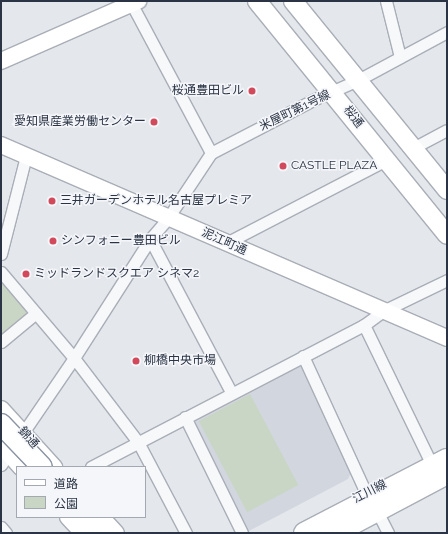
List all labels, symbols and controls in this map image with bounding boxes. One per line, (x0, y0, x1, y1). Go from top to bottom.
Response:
place label: 桜通豊田ビル (172, 84, 244, 98)
marker: 桜通豊田ビル (247, 86, 257, 96)
street label: 米屋町第1号線 (257, 88, 333, 134)
street label: 桜通 (340, 103, 366, 131)
place label: 愛知県産業労働センター (14, 115, 146, 129)
marker: 愛知県産業労働センター (149, 117, 159, 127)
place label: CASTLE PLAZA (291, 159, 377, 173)
marker: CASTLE PLAZA (278, 161, 288, 171)
place label: 三井ガーデンホテル名古屋プレミア (60, 194, 252, 208)
marker: 三井ガーデンホテル名古屋プレミア (47, 196, 57, 206)
street label: 泥江町通 (199, 226, 249, 258)
place label: シンフォニー豊田ビル (61, 234, 181, 248)
marker: シンフォニー豊田ビル (48, 236, 58, 246)
place label: ミッドランドスクエア シネマ2 (34, 267, 199, 281)
marker: ミッドランドスクエア シネマ2 (21, 269, 31, 279)
place label: 柳橋中央市場 (144, 354, 216, 368)
marker: 柳橋中央市場 (131, 356, 141, 366)
street label: 錦通 (15, 424, 41, 452)
legend (16, 466, 146, 518)
text: 道路 (54, 477, 78, 491)
street label: 江川線 (351, 477, 389, 507)
text: 公園 (54, 497, 78, 511)

